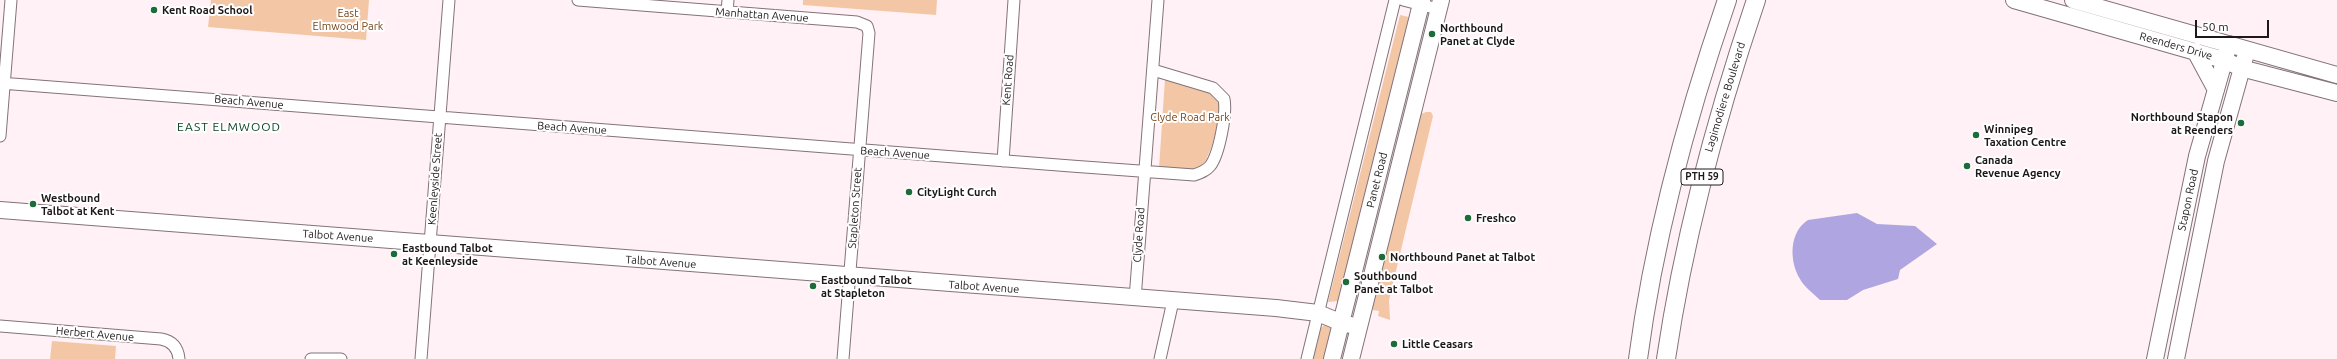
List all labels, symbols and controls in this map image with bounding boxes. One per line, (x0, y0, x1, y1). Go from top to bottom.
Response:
place label: Kent Road School (162, 3, 253, 17)
marker: Kent Road School (149, 5, 159, 15)
street label: Manhattan Avenue (715, 5, 809, 25)
park label: East Elmwood Park (313, 6, 383, 32)
scale bar (2197, 12, 2271, 38)
text: 50 m (2202, 20, 2229, 33)
place label: Northbound Panet at Clyde (1440, 21, 1515, 47)
marker: Northbound Panet at Clyde (1427, 29, 1437, 39)
street label: Reenders Drive (2138, 29, 2214, 63)
street label: Lagimodiere Boulevard (1702, 40, 1748, 154)
street label: Kent Road (1000, 54, 1016, 106)
street label: Beach Avenue (214, 92, 284, 112)
park label: Clyde Road Park (1150, 110, 1230, 124)
place label: Northbound Stapon at Reenders (2131, 110, 2233, 136)
marker: Northbound Stapon at Reenders (2236, 118, 2246, 128)
street label: Beach Avenue (537, 119, 607, 137)
district label: EAST ELMWOOD (177, 120, 281, 134)
place label: Winnipeg Taxation Centre (1984, 122, 2066, 148)
marker: Winnipeg Taxation Centre (1971, 130, 1981, 140)
street label: Keenleyside Street (425, 132, 445, 226)
street label: Beach Avenue (860, 144, 930, 162)
street label: Panet Road (1364, 151, 1390, 209)
place label: Canada Revenue Agency (1975, 153, 2060, 179)
marker: Canada Revenue Agency (1962, 161, 1972, 171)
street label: Stapleton Street (846, 167, 864, 249)
street label: Stapon Road (2175, 168, 2201, 232)
road number: PTH 59 (1681, 169, 1723, 185)
place label: CityLight Curch (917, 185, 997, 199)
marker: CityLight Curch (904, 187, 914, 197)
place label: Westbound Talbot at Kent (41, 191, 115, 217)
marker: Westbound Talbot at Kent (28, 199, 38, 209)
street label: Clyde Road (1130, 207, 1148, 263)
place label: Freshco (1476, 211, 1516, 225)
marker: Freshco (1463, 213, 1473, 223)
street label: Talbot Avenue (302, 227, 374, 245)
place label: Eastbound Talbot at Keenleyside (402, 241, 493, 267)
marker: Eastbound Talbot at Keenleyside (389, 249, 399, 259)
place label: Northbound Panet at Talbot (1390, 250, 1535, 264)
marker: Northbound Panet at Talbot (1377, 252, 1387, 262)
street label: Talbot Avenue (625, 253, 697, 271)
place label: Southbound Panet at Talbot (1354, 269, 1433, 295)
place label: Eastbound Talbot at Stapleton (821, 273, 912, 299)
marker: Southbound Panet at Talbot (1341, 277, 1351, 287)
street label: Talbot Avenue (948, 278, 1020, 296)
marker: Eastbound Talbot at Stapleton (808, 281, 818, 291)
street label: Herbert Avenue (55, 324, 135, 344)
place label: Little Ceasars (1402, 337, 1473, 351)
marker: Little Ceasars (1389, 339, 1399, 349)

